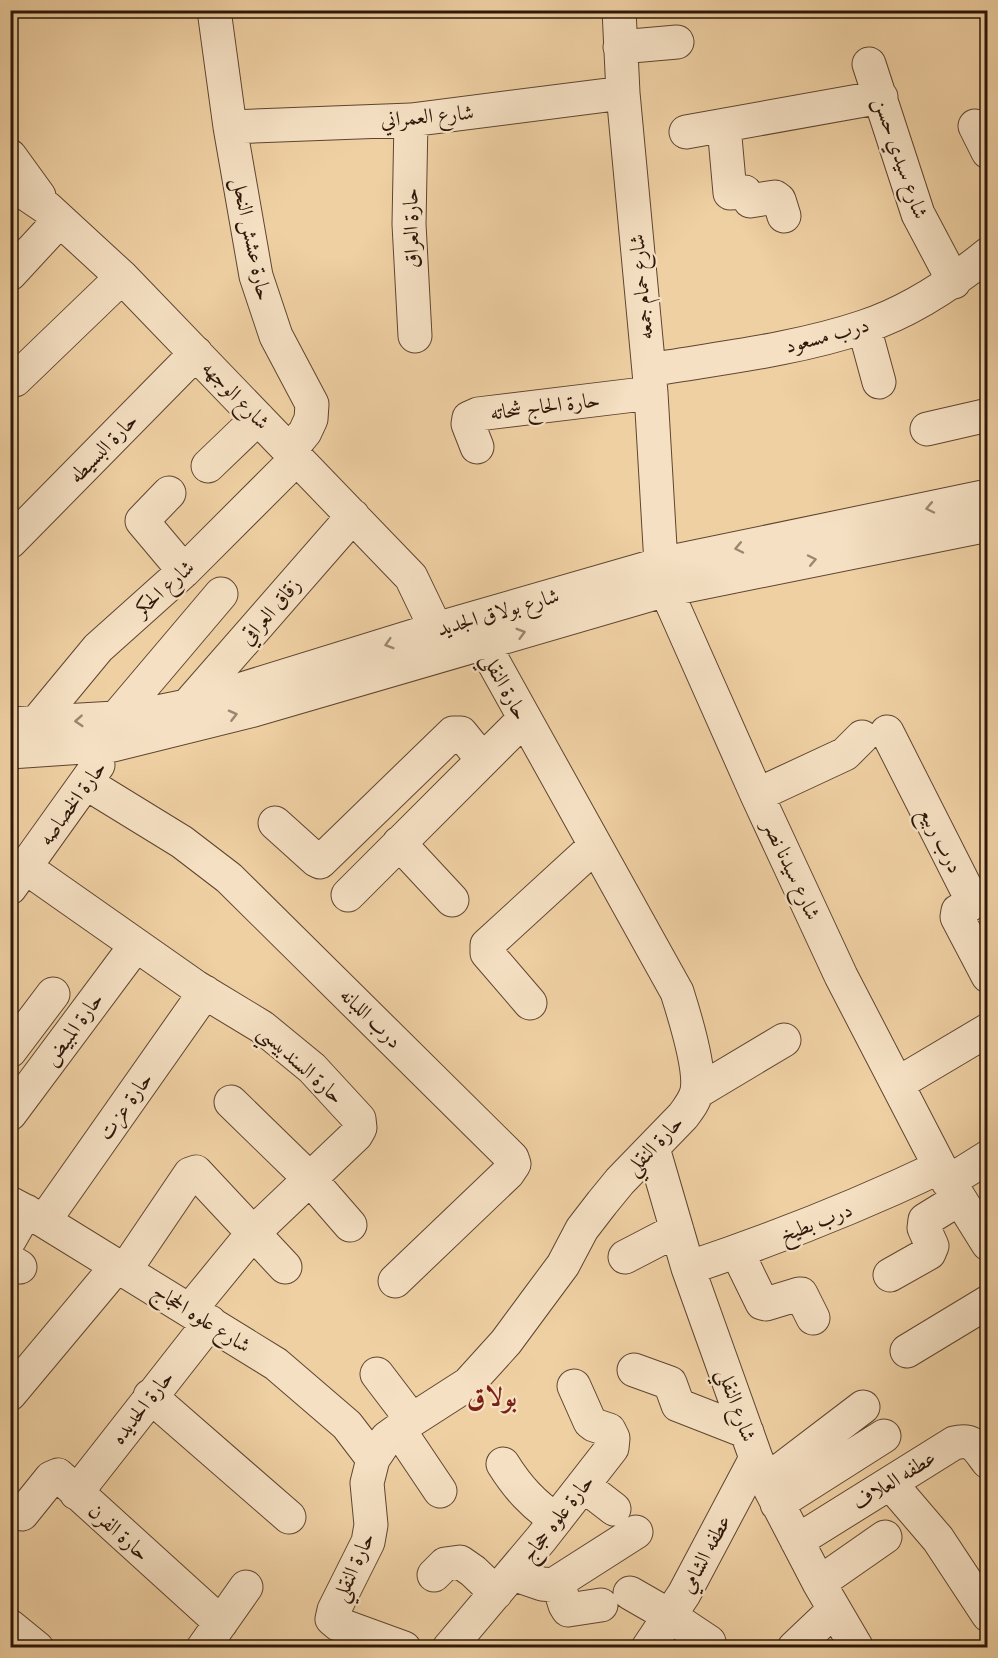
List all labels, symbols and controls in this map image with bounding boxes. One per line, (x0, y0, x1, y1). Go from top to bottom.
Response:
street label: شارع سيدي حسن (863, 94, 934, 224)
street label: شارع العمراني (379, 99, 475, 138)
street label: حارة عشش النحل (222, 175, 278, 304)
street label: حارة العراق (397, 188, 429, 268)
street label: شارع حمام جمعه (623, 233, 664, 341)
street label: درب مسعود (782, 311, 873, 363)
street label: شارع الوجهه (193, 355, 275, 439)
street label: حارة الحاج شحاته (489, 386, 602, 432)
street label: حارة البسيطه (63, 407, 146, 491)
one-way arrow (926, 501, 936, 514)
one-way arrow (735, 541, 745, 554)
street label: شارع الحكر (127, 554, 203, 627)
one-way arrow (807, 554, 817, 567)
street label: زقاق العراقي (234, 572, 309, 653)
street label: شارع بولاق الجديد (434, 582, 563, 647)
one-way arrow (516, 628, 526, 640)
one-way arrow (384, 637, 395, 649)
street label: حارة النقلي (470, 648, 534, 728)
one-way arrow (228, 709, 238, 722)
one-way arrow (74, 714, 83, 727)
street label: حارة الخصاصه (33, 755, 115, 853)
street label: درب ربيع (908, 802, 969, 880)
street label: شارع سيدنا نصر (752, 814, 826, 926)
street label: درب اللبانه (332, 982, 407, 1057)
street label: حارة المبيض (37, 987, 112, 1073)
street label: حارة السندبيسي (248, 1019, 349, 1115)
street label: حارة عزت (92, 1067, 161, 1148)
street label: حارة النقلي (619, 1109, 694, 1185)
street label: درب بطيخ (776, 1196, 858, 1253)
street label: شارع علوه الحجاج (145, 1278, 256, 1363)
street label: حارة الحديده (105, 1365, 182, 1452)
street label: شارع النقلي (705, 1365, 762, 1448)
district label: بولاق (467, 1380, 517, 1419)
street label: عطفه العلاف (848, 1444, 942, 1519)
street label: حارة علوه حجاج (515, 1469, 604, 1571)
street label: حارة الفرن (80, 1498, 155, 1569)
street label: عطفه الشامي (674, 1510, 740, 1600)
street label: حارة النقلي (326, 1528, 386, 1609)

